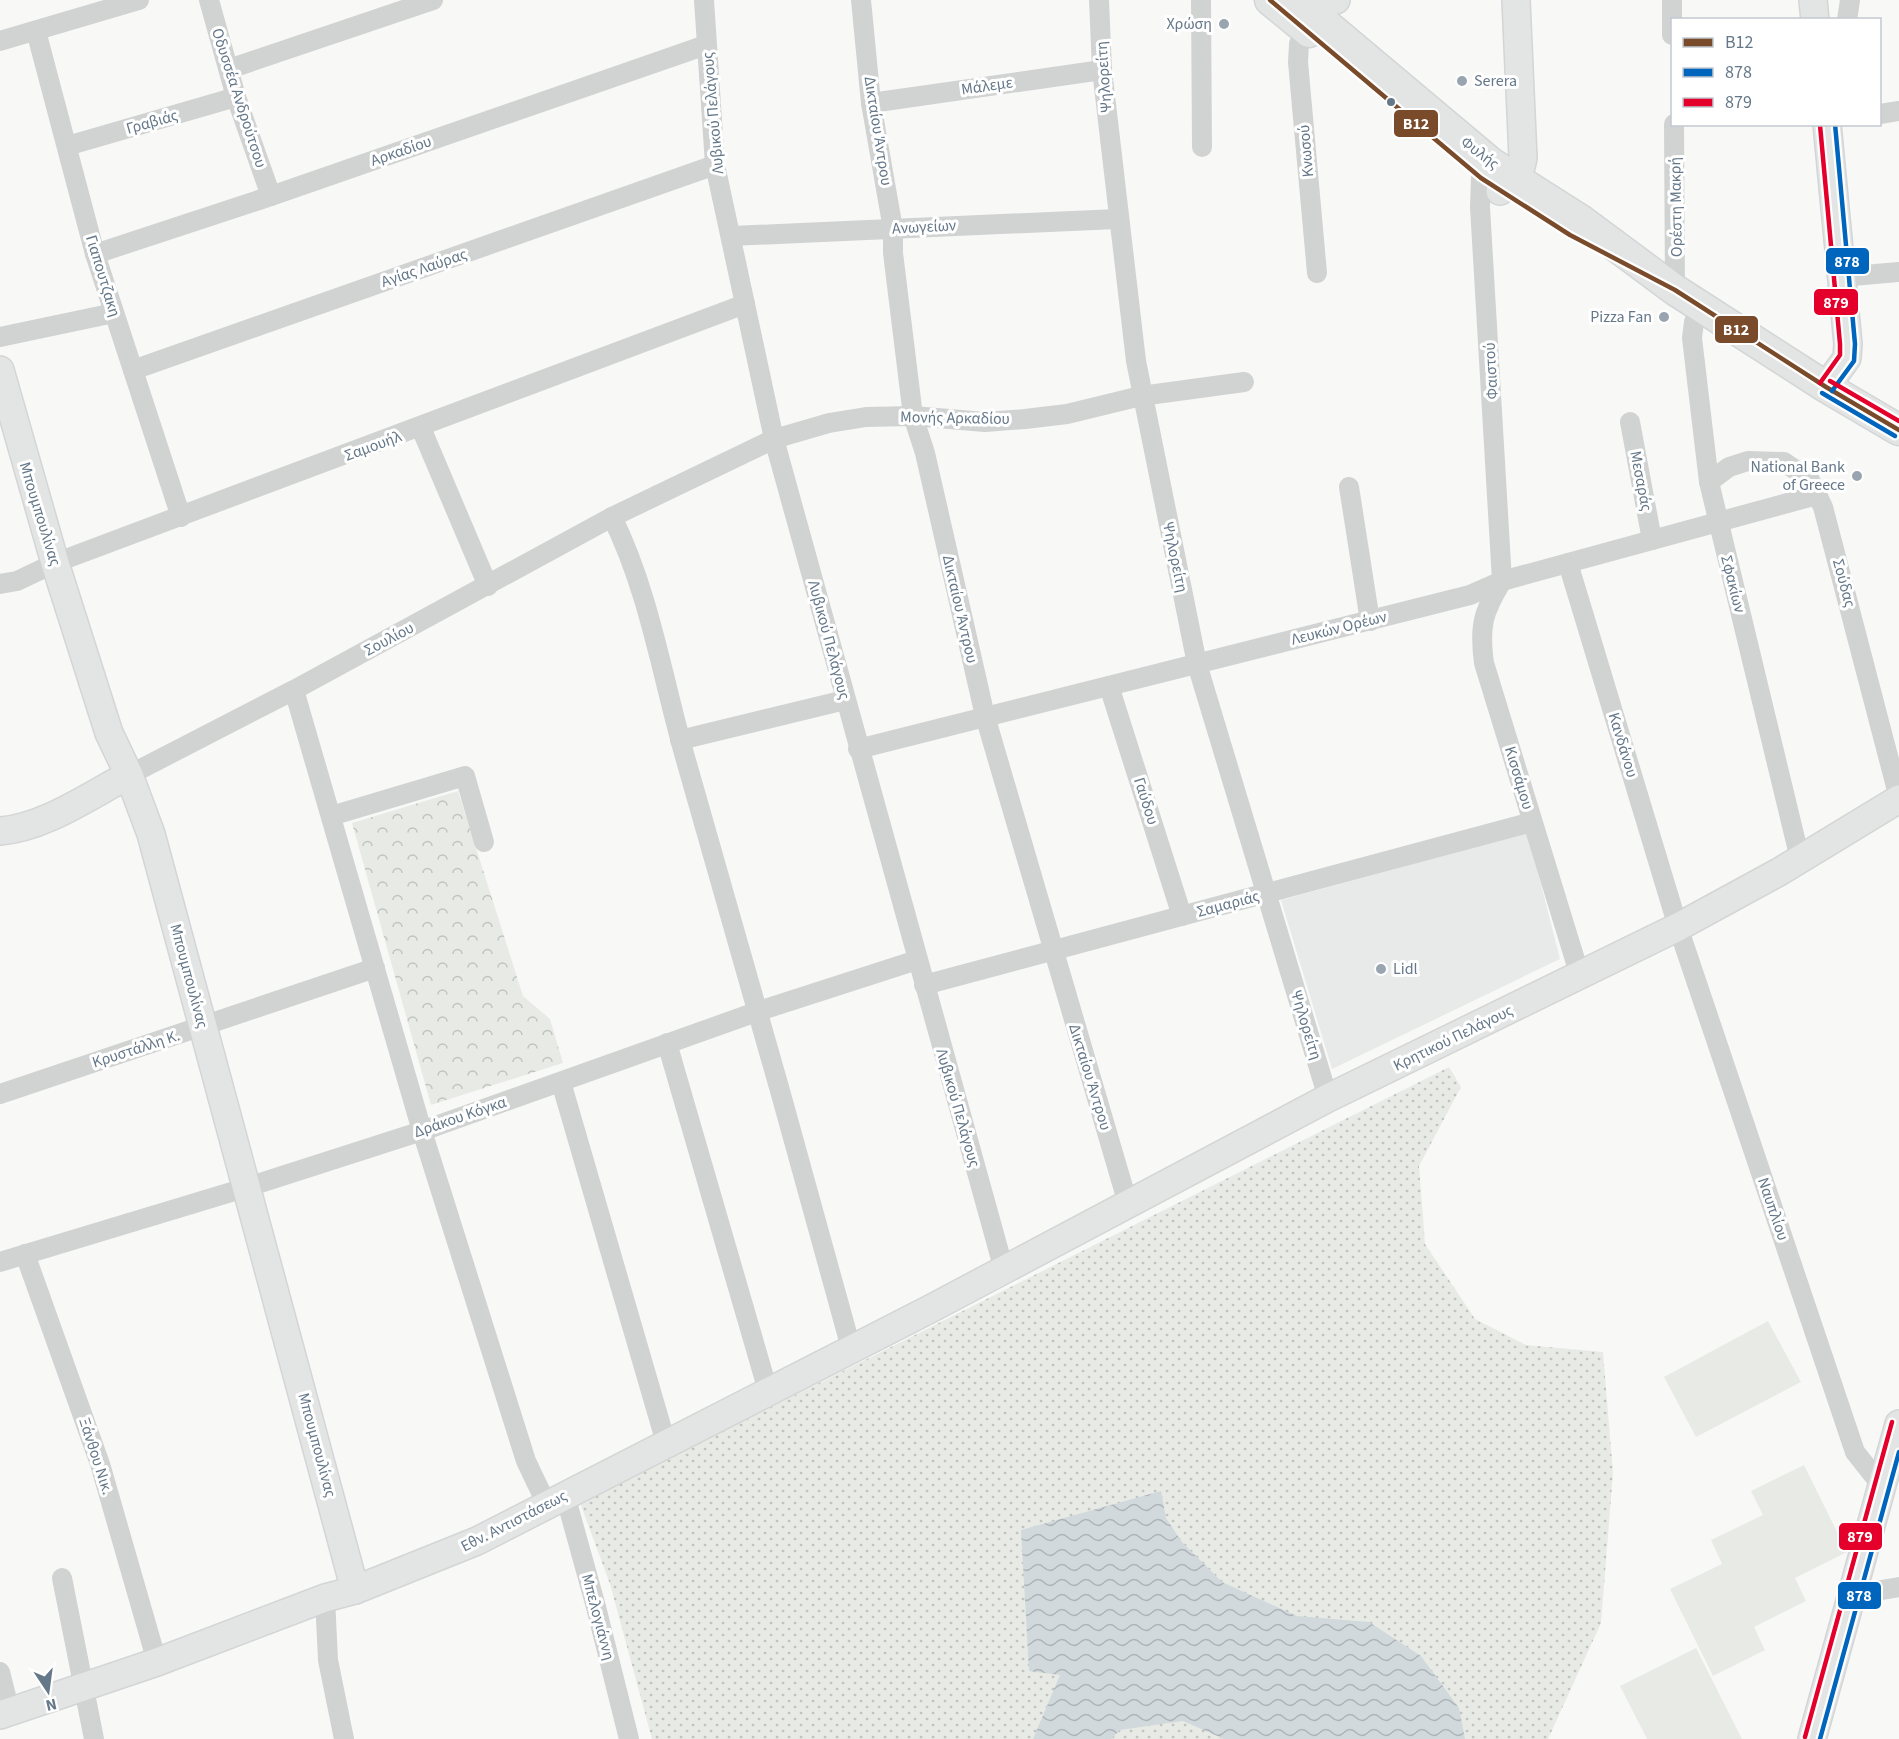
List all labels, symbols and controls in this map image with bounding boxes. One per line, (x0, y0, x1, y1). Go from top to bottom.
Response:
place label: Χρώση (1166, 13, 1212, 35)
marker: Χρώση (1217, 17, 1231, 31)
legend (1671, 18, 1881, 126)
street label: Οδυσσέα Ανδρούτσου (206, 25, 272, 171)
text: Β12 (1725, 30, 1754, 55)
street label: Ψηλορείτη (1091, 40, 1117, 114)
street label: Λυβικού Πελάγους (697, 51, 729, 175)
text: 878 (1725, 60, 1752, 85)
place label: Serera (1474, 70, 1517, 92)
street label: Μάλεμε (960, 72, 1014, 100)
marker: Serera (1455, 74, 1469, 88)
street label: Δικταίου Άντρου (859, 75, 897, 187)
text: 879 (1725, 90, 1752, 115)
unlabelled marker (1385, 96, 1397, 108)
street label: Γραβιάς (124, 104, 180, 140)
line badge: Β12 (1393, 109, 1439, 138)
text: Β12 (1403, 113, 1429, 135)
street label: Κνωσού (1293, 124, 1319, 178)
street label: Αρκαδίου (367, 130, 435, 172)
street label: Φυλής (1456, 131, 1504, 175)
street label: Ορέστη Μακρή (1664, 157, 1688, 257)
street label: Ανωγείων (891, 214, 957, 240)
street label: Γιαπουτζακη (80, 232, 126, 320)
street label: Αγίας Λαύρας (378, 243, 470, 293)
line badge: 878 (1825, 247, 1870, 275)
text: 878 (1834, 251, 1860, 273)
line badge: 879 (1813, 288, 1859, 316)
text: 879 (1823, 292, 1849, 314)
place label: Pizza Fan (1590, 306, 1652, 328)
marker: Pizza Fan (1657, 310, 1671, 324)
line badge: Β12 (1714, 315, 1759, 344)
text: Β12 (1723, 319, 1749, 341)
street label: Φαιστού (1479, 342, 1503, 400)
street label: Μονής Αρκαδίου (900, 406, 1010, 430)
street label: Σαμουήλ (341, 425, 405, 467)
street label: Μεσαράς (1624, 449, 1658, 513)
place label: National Bank of Greece (1751, 456, 1845, 496)
street label: Μπουμπουλίνας (14, 459, 66, 569)
marker: National Bank of Greece (1850, 469, 1864, 483)
street label: Ψηλορείτη (1157, 520, 1193, 594)
street label: Δικταίου Άντρου (937, 553, 983, 665)
street label: Σφακίων (1715, 553, 1751, 615)
street label: Σούδας (1827, 556, 1861, 610)
street label: Λυβικού Πελάγους (803, 578, 856, 702)
street label: Λευκών Ορέων (1289, 605, 1389, 650)
street label: Σουλίου (360, 617, 418, 661)
street label: Κανδάνου (1603, 710, 1643, 780)
street label: Κισσάμου (1499, 744, 1539, 812)
street label: Γαύδου (1128, 774, 1164, 828)
street label: Σαμαριάς (1194, 885, 1262, 923)
street label: Μπουμπουλίνας (164, 921, 214, 1031)
place label: Lidl (1393, 958, 1418, 980)
marker: Lidl (1374, 962, 1388, 976)
street label: Ψηλορείτη (1285, 987, 1327, 1063)
street label: Κρητικού Πελάγους (1389, 999, 1517, 1077)
street label: Δικταίου Άντρου (1063, 1021, 1117, 1133)
street label: Κρυστάλλη Κ. (89, 1024, 183, 1074)
street label: Λυβικού Πελάγους (931, 1046, 985, 1170)
street label: Δράκου Κόγκα (411, 1091, 509, 1143)
street label: Ναυπλίου (1752, 1175, 1794, 1243)
street label: Μπουμπουλίνας (292, 1390, 342, 1500)
street label: Ξάνθου Νικ. (73, 1415, 119, 1497)
street label: Εθν. Αντιστάσεως (457, 1485, 571, 1557)
line badge: 879 (1838, 1522, 1883, 1551)
text: 879 (1847, 1526, 1873, 1548)
street label: Μπελογιάννη (576, 1571, 620, 1663)
line badge: 878 (1837, 1581, 1882, 1610)
text: 878 (1846, 1585, 1872, 1607)
north arrow (18, 1661, 78, 1721)
text: N (43, 1693, 59, 1717)

